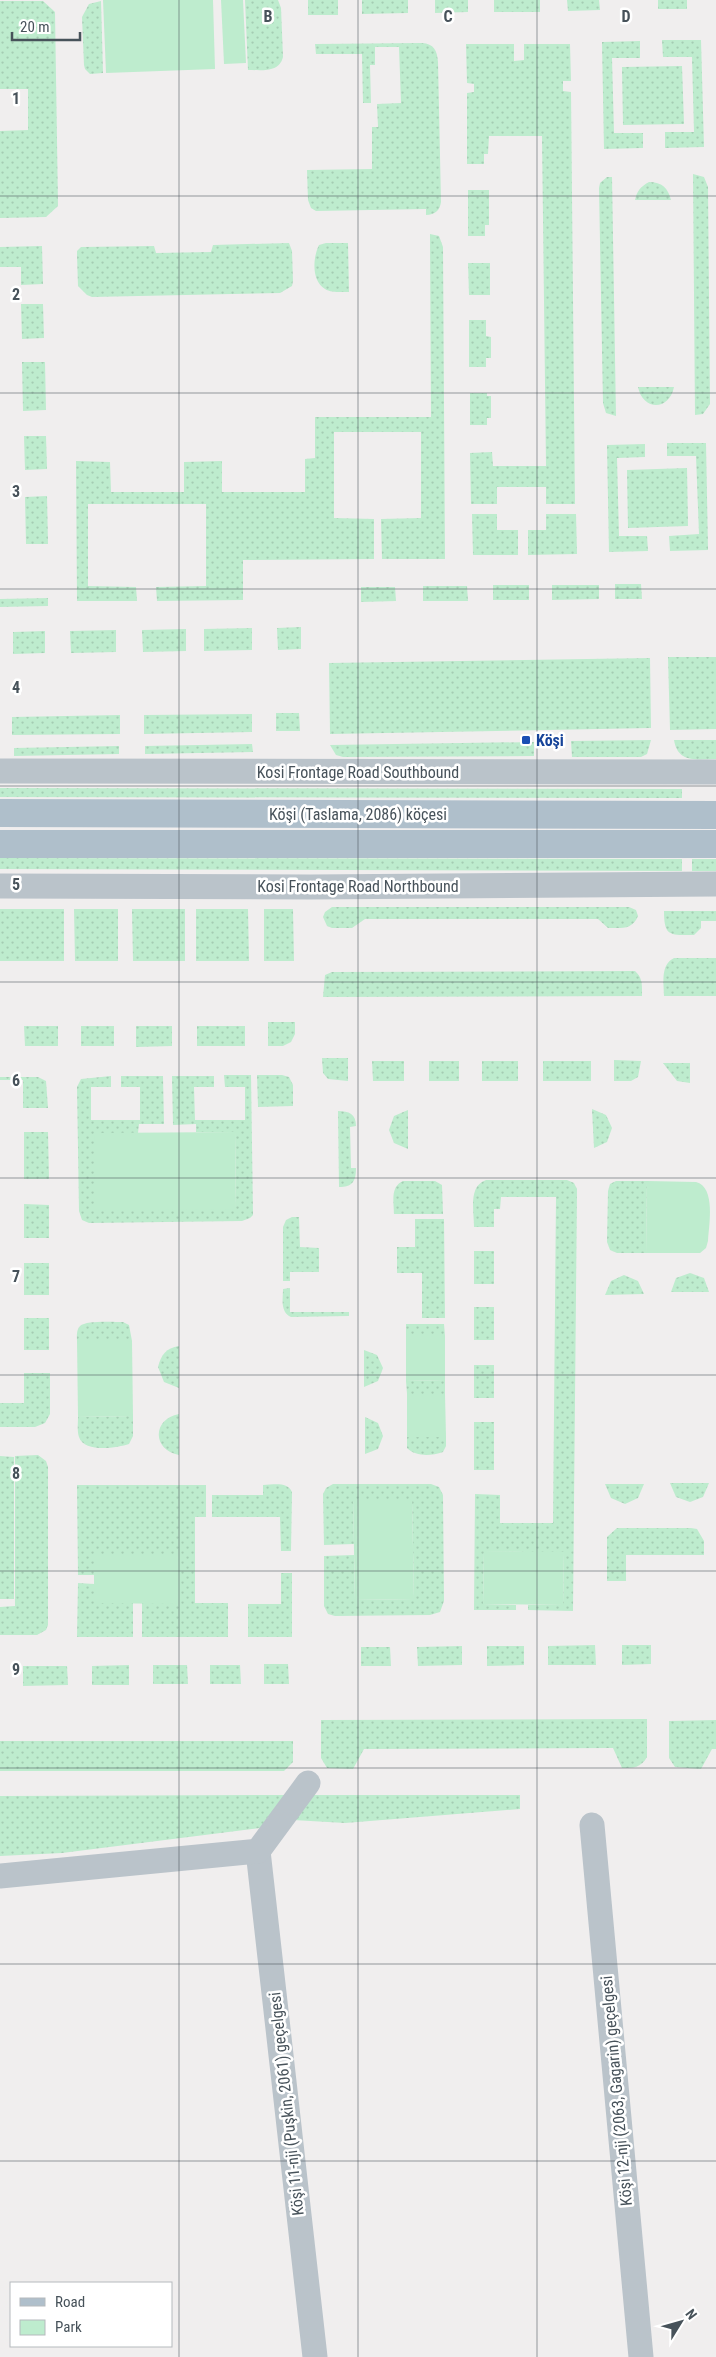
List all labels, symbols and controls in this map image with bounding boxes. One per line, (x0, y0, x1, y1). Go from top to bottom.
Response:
text: B (264, 7, 273, 26)
text: C (443, 7, 453, 26)
text: D (621, 7, 631, 26)
scale bar (12, 10, 80, 42)
text: 20 m (20, 18, 50, 36)
text: 1 (12, 89, 20, 108)
text: 2 (12, 285, 20, 304)
text: 3 (12, 482, 20, 501)
text: 4 (12, 678, 20, 697)
place label: Köşi (536, 731, 564, 750)
marker: Köşi (520, 734, 532, 746)
street label: Kosi Frontage Road Southbound (257, 763, 459, 782)
street label: Köşi (Taslama, 2086) köçesi (269, 805, 447, 824)
text: 5 (12, 875, 20, 894)
street label: Kosi Frontage Road Northbound (257, 877, 459, 896)
text: 6 (12, 1071, 20, 1090)
text: 7 (12, 1267, 20, 1286)
text: 8 (12, 1464, 20, 1483)
text: 9 (12, 1660, 20, 1679)
street label: Köşi 12-nji (2063, Gagarin) geçelgesi (597, 1975, 636, 2207)
street label: Köşi 11-nji (Puşkin, 2061) geçelgesi (265, 1991, 308, 2217)
legend (10, 2282, 172, 2347)
text: Road (55, 2293, 85, 2311)
north arrow (656, 2297, 706, 2347)
text: N (682, 2306, 700, 2322)
text: Park (55, 2318, 82, 2336)

